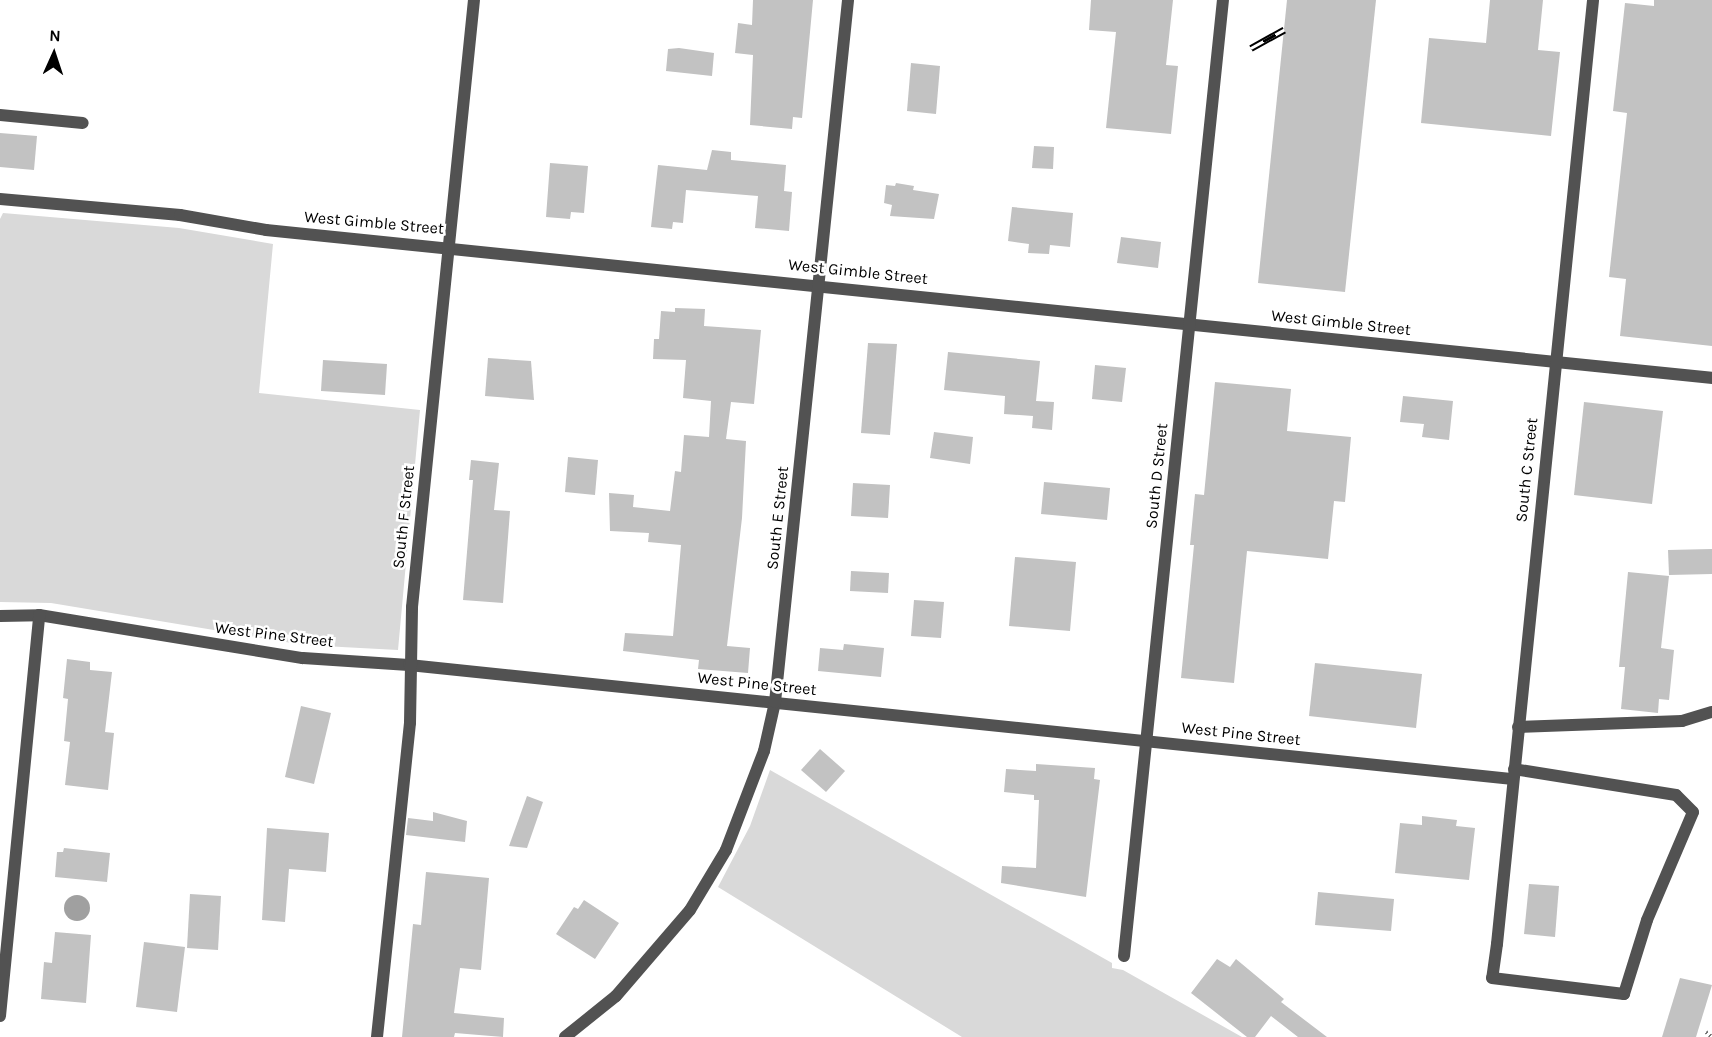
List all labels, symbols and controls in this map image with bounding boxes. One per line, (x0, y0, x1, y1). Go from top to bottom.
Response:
north arrow (24, 24, 84, 84)
text: N (49, 26, 61, 45)
street label: West Gimble Street (303, 207, 445, 239)
street label: West Gimble Street (787, 255, 929, 289)
street label: West Gimble Street (1270, 306, 1412, 340)
street label: South C Street (1512, 417, 1542, 523)
street label: South D Street (1142, 422, 1172, 530)
street label: South F Street (389, 464, 419, 570)
street label: South E Street (763, 465, 793, 571)
street label: West Pine Street (214, 618, 334, 652)
street label: West Pine Street (697, 668, 817, 700)
street label: West Pine Street (1181, 718, 1301, 750)

